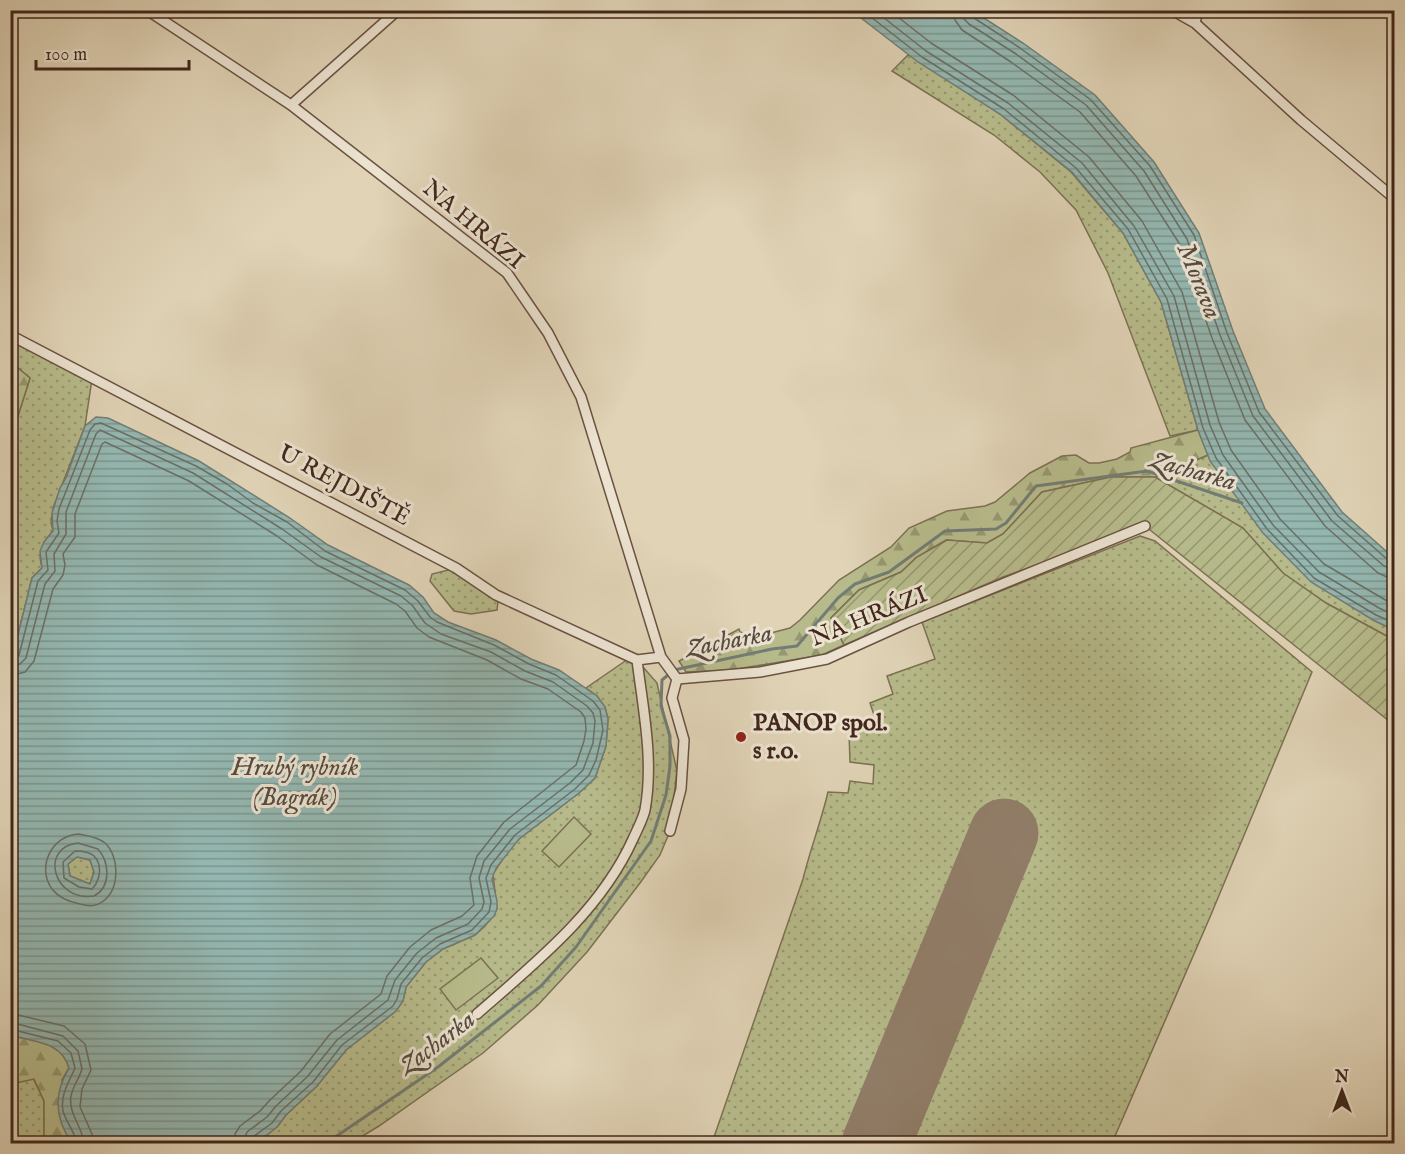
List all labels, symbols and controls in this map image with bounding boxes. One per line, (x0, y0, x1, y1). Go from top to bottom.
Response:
scale bar (36, 33, 189, 71)
text: 100 m (45, 44, 87, 67)
street label: NA HRÁZI (416, 173, 530, 277)
water label: Morava (1169, 238, 1229, 324)
street label: U REJDIŠTĚ (272, 438, 416, 534)
water label: Zacharka (1144, 443, 1240, 500)
street label: NA HRÁZI (806, 579, 932, 655)
water label: Zacharka (681, 616, 775, 667)
place label: PANOP spol. s r.o. (753, 708, 888, 767)
marker: PANOP spol. s r.o. (734, 730, 748, 744)
water label: Hrubý rybník (Bagrák) (230, 751, 359, 815)
water label: Zacharka (391, 1003, 483, 1085)
north arrow (1312, 1061, 1372, 1121)
text: N (1334, 1068, 1349, 1088)

